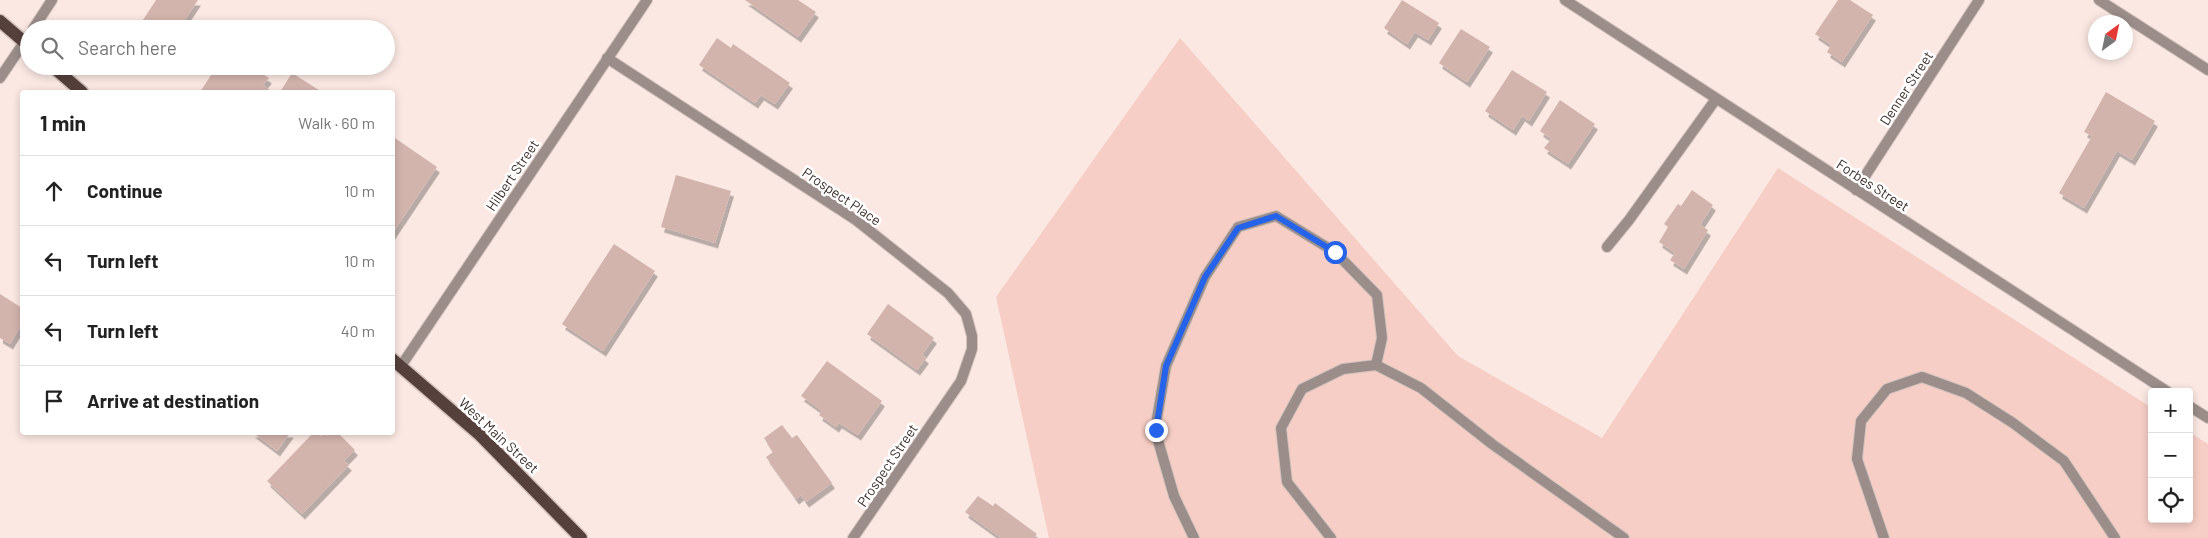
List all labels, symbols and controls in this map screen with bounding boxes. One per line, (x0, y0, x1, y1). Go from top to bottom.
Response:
north arrow (2088, 15, 2133, 60)
search box (20, 20, 395, 75)
icon: search (38, 34, 66, 62)
text: Search here (78, 36, 177, 59)
street label: Denner Street (1876, 48, 1936, 128)
text: 1 min (40, 110, 86, 135)
text: Walk · 60 m (298, 113, 375, 132)
street label: Hilbert Street (482, 136, 542, 214)
street label: Forbes Street (1834, 155, 1912, 215)
street label: Prospect Place (799, 163, 885, 229)
icon: ahead (40, 177, 68, 205)
text: Continue (87, 179, 163, 202)
text: 10 m (344, 181, 375, 200)
route start (1324, 241, 1347, 264)
icon: left (40, 247, 68, 275)
text: Turn left (87, 249, 158, 272)
text: 10 m (344, 251, 375, 270)
icon: left (40, 317, 68, 345)
text: Turn left (87, 319, 158, 342)
text: 40 m (341, 321, 375, 340)
icon: arrive (40, 387, 68, 415)
map controls (2148, 388, 2193, 523)
button: + (2148, 388, 2193, 433)
text: Arrive at destination (87, 389, 259, 412)
street label: West Main Street (456, 394, 542, 476)
route end (1145, 419, 1168, 442)
street label: Prospect Street (853, 420, 921, 510)
button: − (2148, 433, 2193, 478)
button: locate (2148, 478, 2193, 523)

